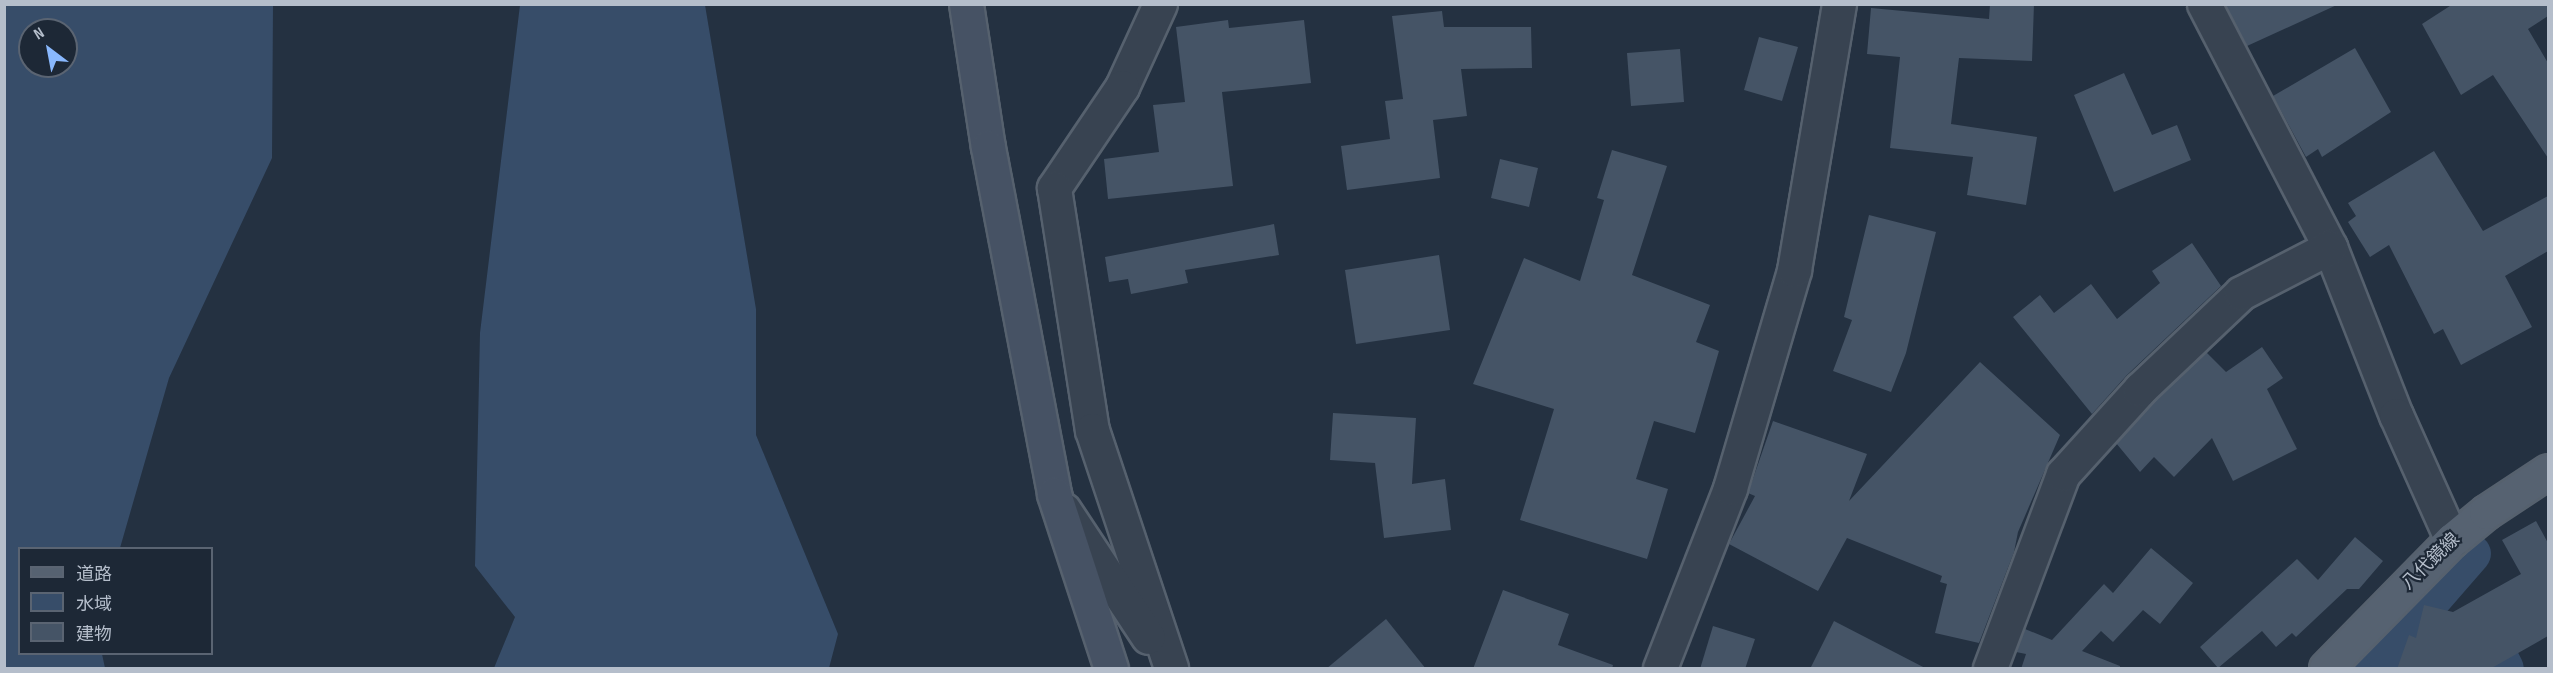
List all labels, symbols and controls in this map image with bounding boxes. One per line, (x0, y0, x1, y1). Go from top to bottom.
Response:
north arrow (18, 18, 78, 78)
text: N (31, 24, 48, 44)
street label: 八代鏡線 (2398, 529, 2464, 595)
legend (18, 547, 213, 655)
text: 道路 (76, 564, 112, 585)
text: 水域 (76, 594, 112, 615)
text: 建物 (76, 624, 112, 645)

